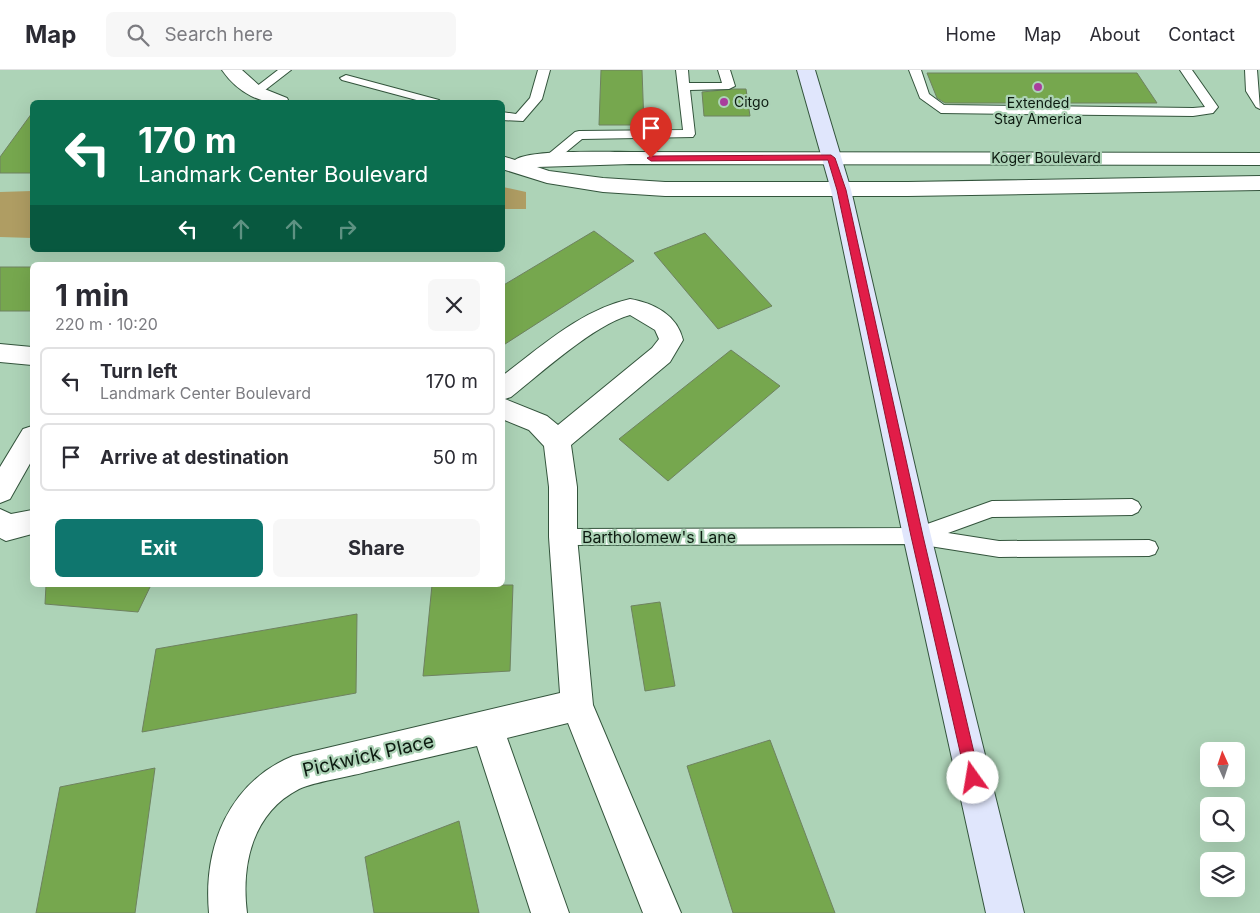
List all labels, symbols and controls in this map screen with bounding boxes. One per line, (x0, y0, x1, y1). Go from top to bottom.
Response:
search box (106, 12, 456, 57)
text: Map (25, 20, 76, 49)
icon: search (124, 21, 152, 49)
text: Search here (164, 23, 273, 46)
text: Home (946, 24, 996, 45)
text: Map (1024, 24, 1061, 45)
text: About (1089, 24, 1140, 45)
text: Contact (1168, 24, 1235, 45)
marker: Extended Stay America (1032, 81, 1044, 93)
place label: Citgo (734, 93, 769, 110)
place label: Extended Stay America (994, 94, 1082, 127)
marker: Citgo (718, 96, 730, 108)
pin (630, 107, 672, 158)
icon: arrive (637, 114, 665, 142)
text: 170 m (138, 119, 237, 161)
icon: left (55, 120, 120, 185)
street label: Koger Boulevard (991, 149, 1101, 166)
text: Landmark Center Boulevard (138, 161, 428, 187)
icon: left (174, 215, 202, 243)
icon: ahead (227, 215, 255, 243)
icon: ahead (280, 215, 308, 243)
icon: right (333, 215, 361, 243)
text: 1 min (55, 277, 129, 313)
button: close (428, 279, 480, 331)
text: 220 m · 10:20 (55, 314, 158, 334)
text: Turn left (100, 360, 178, 383)
icon: left (57, 367, 85, 395)
text: 170 m (426, 370, 478, 393)
text: Landmark Center Boulevard (100, 383, 311, 403)
icon: arrive (57, 443, 85, 471)
text: Arrive at destination (100, 446, 289, 469)
text: 50 m (432, 446, 478, 469)
button: Exit (55, 519, 263, 577)
button: Share (273, 519, 480, 577)
street label: Bartholomew's Lane (582, 527, 736, 547)
street label: Pickwick Place (300, 729, 436, 782)
north arrow (1200, 742, 1245, 788)
map controls (1200, 742, 1245, 897)
position arrow (946, 751, 998, 803)
button: search (1200, 797, 1245, 842)
button: layers (1200, 852, 1245, 897)

